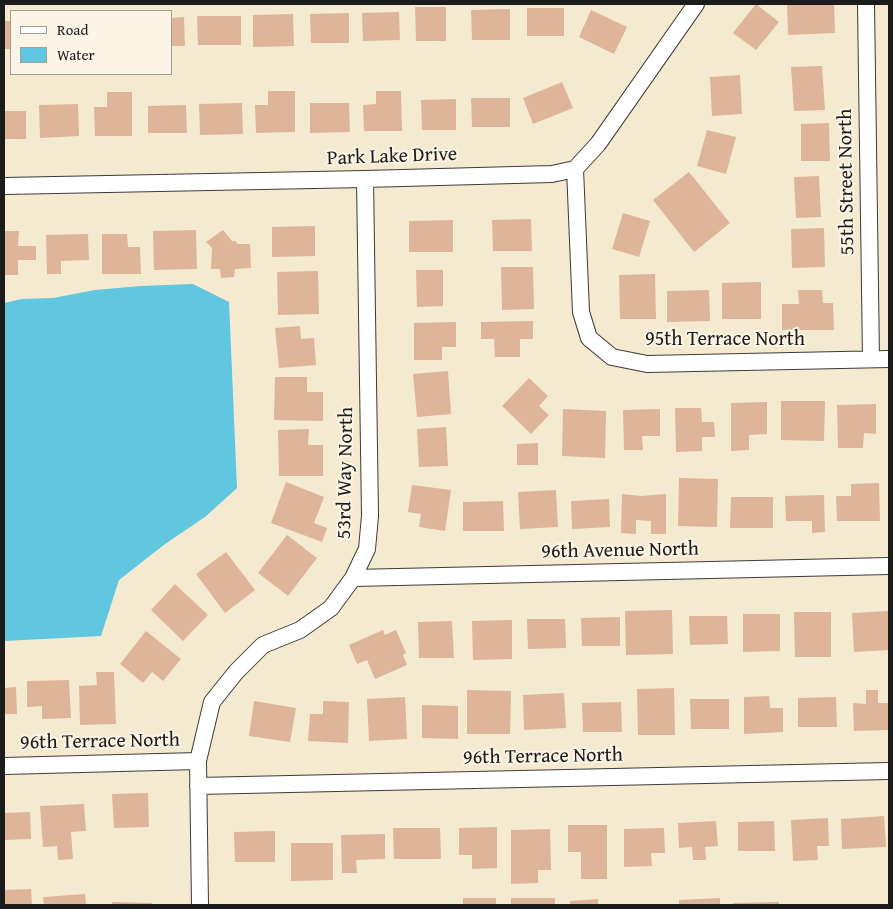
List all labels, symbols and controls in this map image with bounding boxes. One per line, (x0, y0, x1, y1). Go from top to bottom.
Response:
legend (10, 10, 172, 75)
text: Road (57, 19, 88, 40)
text: Water (57, 44, 95, 65)
street label: 55th Street North (834, 108, 860, 256)
street label: Park Lake Drive (326, 143, 458, 171)
street label: 95th Terrace North (645, 328, 805, 352)
street label: 53rd Way North (333, 407, 359, 539)
street label: 96th Avenue North (541, 538, 699, 564)
street label: 96th Terrace North (20, 729, 180, 755)
street label: 96th Terrace North (463, 744, 623, 770)

